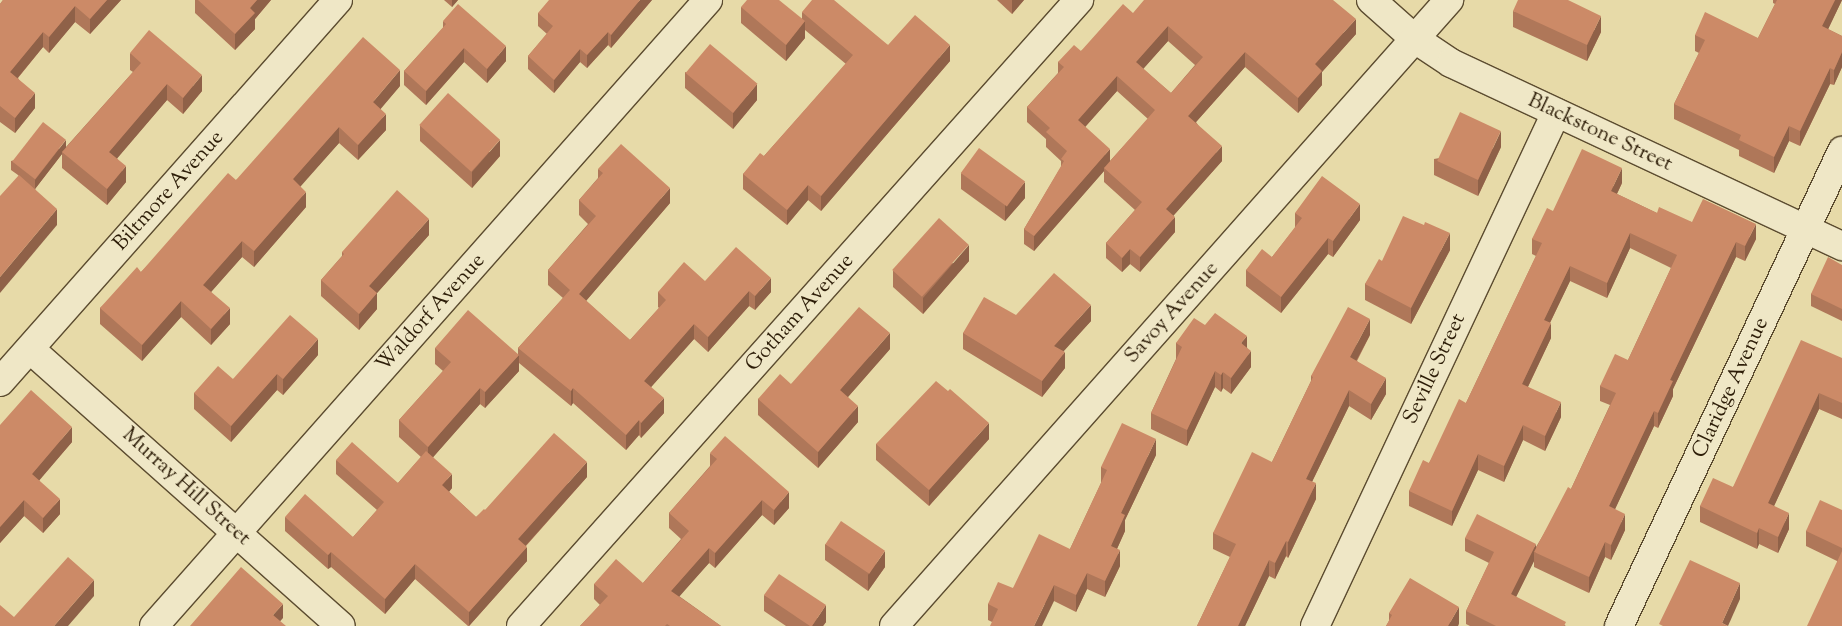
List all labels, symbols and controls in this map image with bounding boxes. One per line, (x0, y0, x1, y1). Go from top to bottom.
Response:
street label: Blackstone Street (1524, 88, 1676, 178)
street label: Biltmore Avenue (108, 126, 230, 256)
street label: Waldorf Avenue (371, 249, 491, 377)
street label: Gotham Avenue (741, 249, 859, 377)
street label: Savoy Avenue (1120, 257, 1224, 369)
street label: Seville Street (1398, 310, 1472, 428)
street label: Claridge Avenue (1687, 314, 1775, 462)
street label: Murray Hill Street (117, 423, 255, 551)

